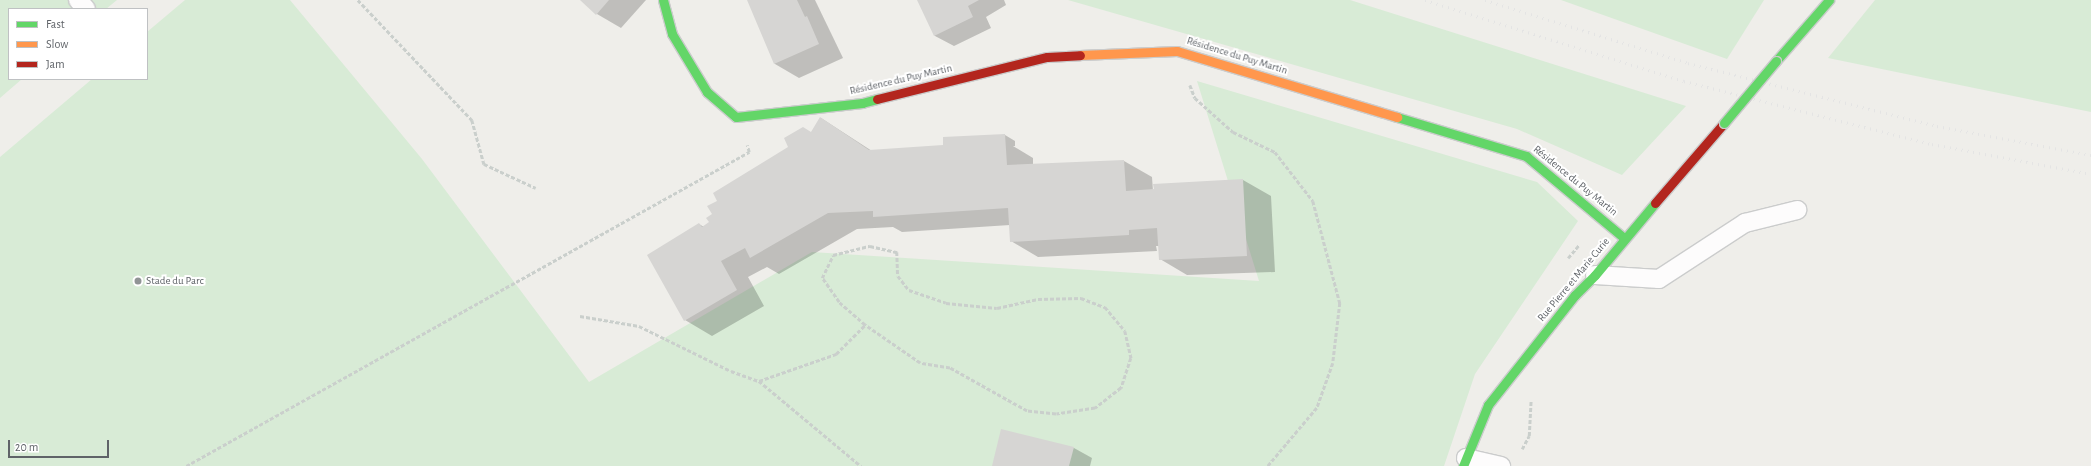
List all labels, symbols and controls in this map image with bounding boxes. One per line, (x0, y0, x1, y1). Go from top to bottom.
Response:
legend (8, 8, 148, 80)
text: Fast (46, 18, 65, 30)
street label: Résidence du Puy Martin (1185, 34, 1289, 78)
text: Slow (46, 38, 68, 50)
text: Jam (46, 58, 65, 70)
street label: Résidence du Puy Martin (849, 62, 953, 98)
street label: Résidence du Puy Martin (1530, 143, 1620, 219)
street label: Rue Pierre et Marie Curie (1535, 235, 1613, 325)
place label: Stade du Parc (146, 274, 204, 288)
marker: Stade du Parc (133, 276, 143, 286)
scale bar (10, 432, 111, 458)
text: 20 m (15, 441, 38, 453)

